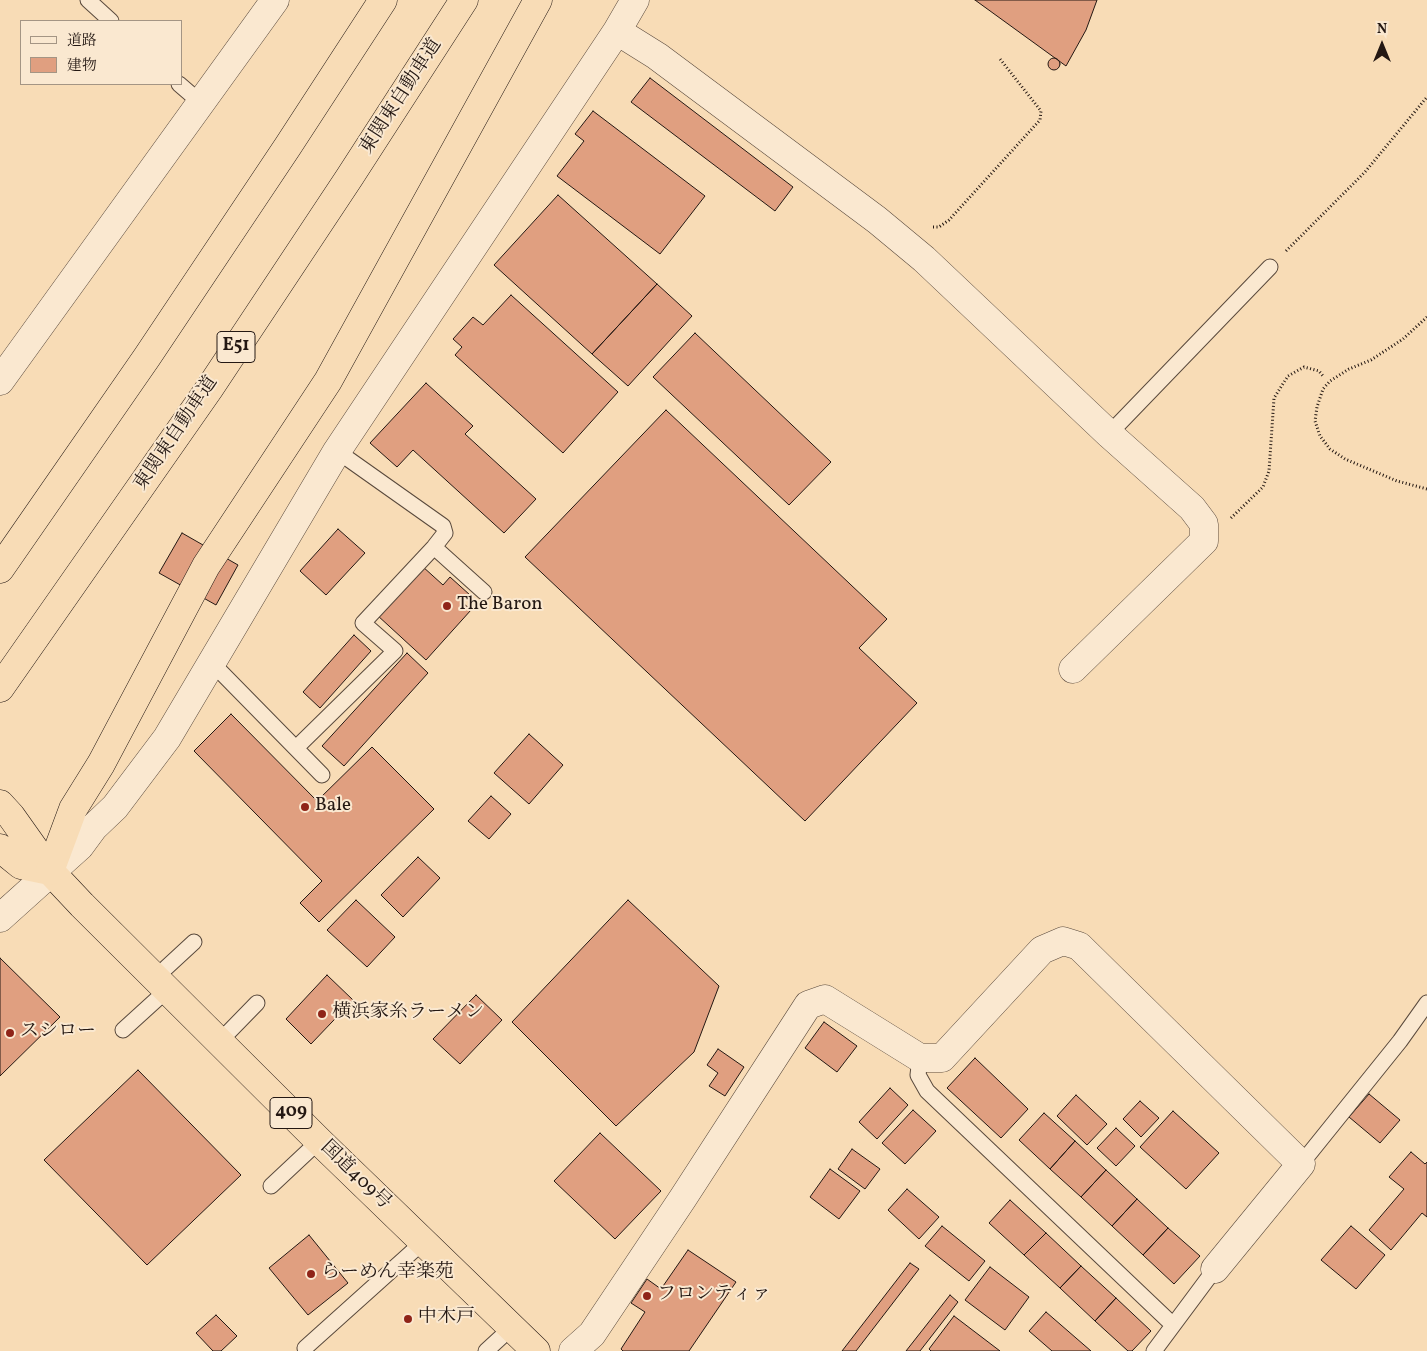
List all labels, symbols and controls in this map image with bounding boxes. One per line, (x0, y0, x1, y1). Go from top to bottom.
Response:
legend (20, 20, 182, 85)
north arrow (1357, 20, 1407, 70)
text: N (1377, 20, 1387, 39)
text: 道路 (67, 31, 97, 52)
street label: 東関東自動車道 (356, 35, 448, 159)
text: 建物 (67, 56, 97, 77)
road number: E51 (217, 332, 255, 362)
street label: 東関東自動車道 (130, 372, 224, 496)
place label: The Baron (457, 595, 543, 617)
marker: The Baron (441, 600, 453, 612)
place label: Bale (315, 796, 351, 818)
marker: Bale (299, 801, 311, 813)
place label: 横浜家糸ラーメン (332, 1003, 484, 1025)
marker: 横浜家糸ラーメン (316, 1008, 328, 1020)
place label: スシロー (20, 1022, 96, 1044)
marker: スシロー (4, 1027, 16, 1039)
road number: 409 (270, 1098, 312, 1128)
street label: 国道409号 (315, 1137, 395, 1215)
place label: らーめん幸楽苑 (321, 1263, 454, 1285)
marker: らーめん幸楽苑 (305, 1268, 317, 1280)
place label: フロンティァ (657, 1285, 771, 1307)
marker: フロンティァ (641, 1290, 653, 1302)
place label: 中木戸 (418, 1308, 475, 1330)
marker: 中木戸 (402, 1313, 414, 1325)

